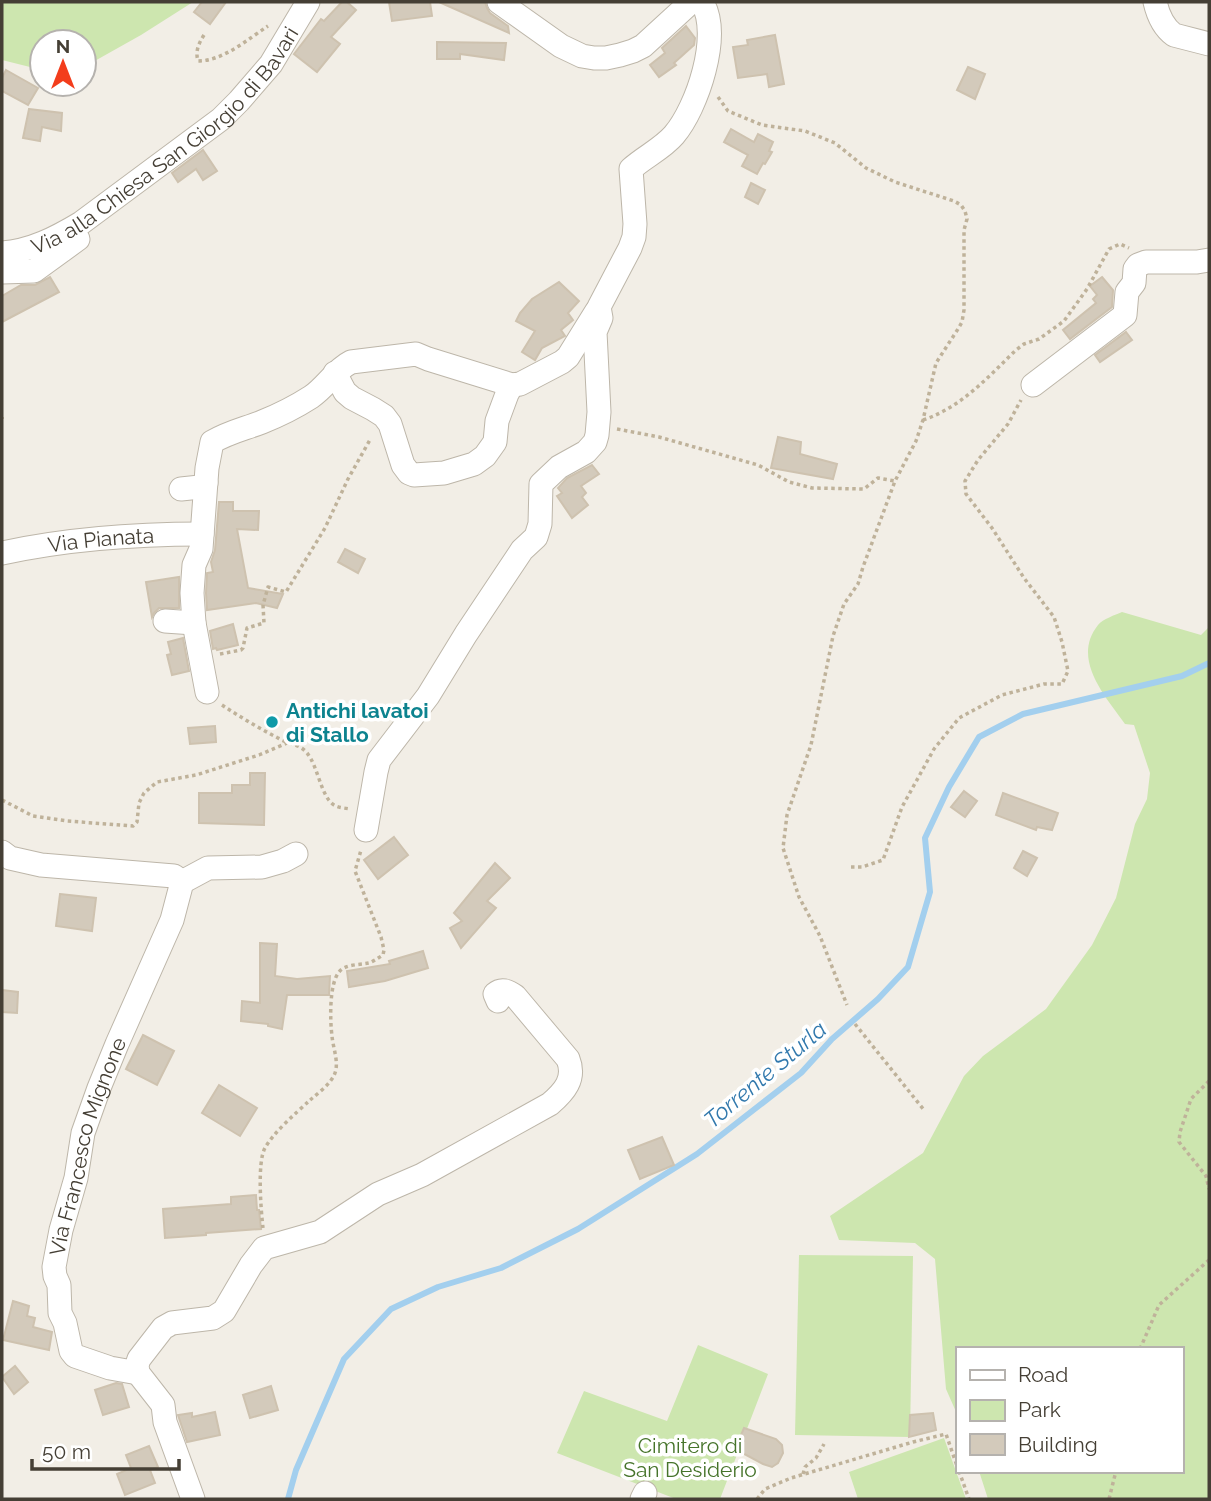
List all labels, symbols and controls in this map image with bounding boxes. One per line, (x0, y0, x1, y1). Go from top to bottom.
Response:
street label: Via alla Chiesa San Giorgio di Bavari (28, 22, 303, 259)
north arrow (28, 28, 98, 98)
text: N (56, 35, 70, 57)
street label: Via Pianata (46, 522, 155, 557)
place label: Antichi lavatoi di Stallo (286, 698, 429, 747)
marker: Antichi lavatoi di Stallo (264, 714, 280, 730)
water label: Torrente Sturla (698, 1015, 832, 1133)
street label: Via Francesco Mignone (44, 1033, 131, 1258)
legend (956, 1347, 1183, 1473)
text: Road (1018, 1362, 1068, 1387)
text: Park (1018, 1397, 1061, 1422)
scale bar (32, 1428, 178, 1472)
text: Building (1018, 1432, 1098, 1457)
park label: Cimitero di San Desiderio (623, 1433, 757, 1482)
text: 50 m (42, 1439, 91, 1464)

